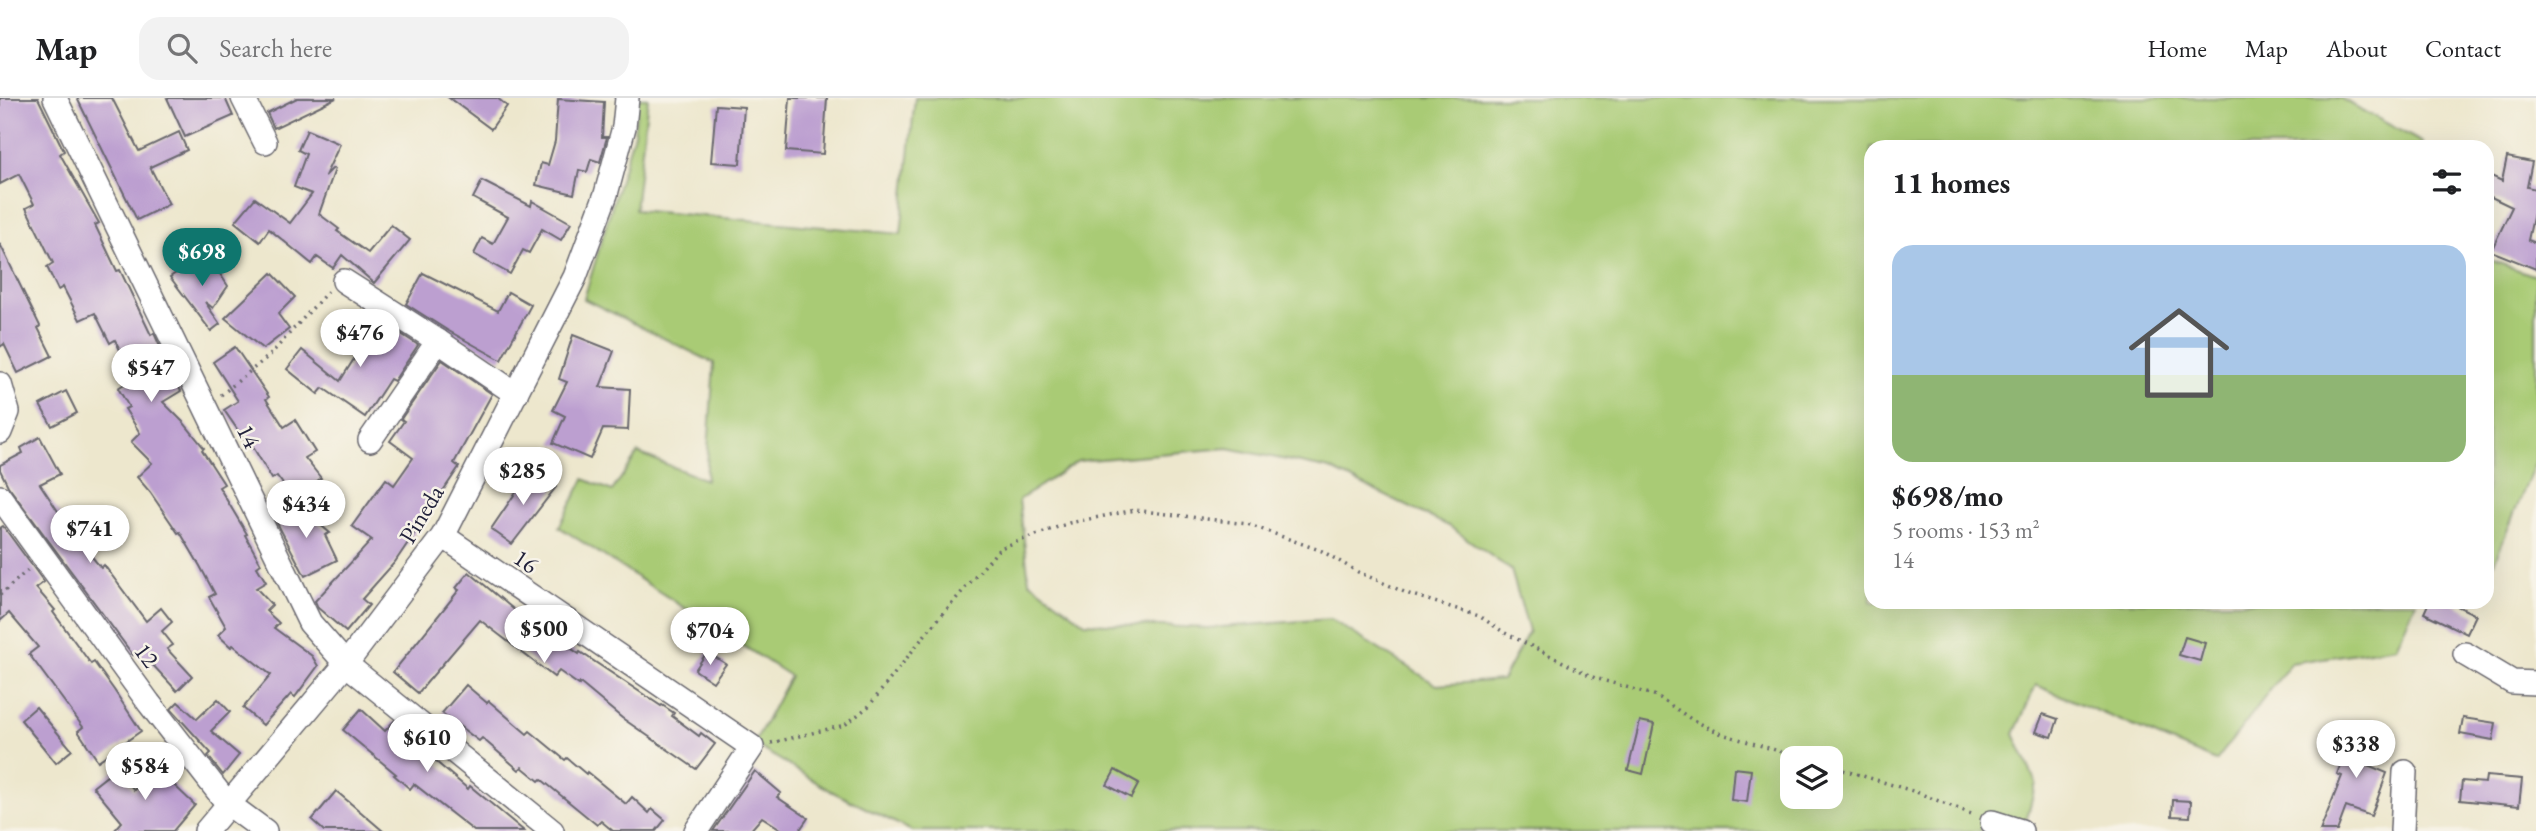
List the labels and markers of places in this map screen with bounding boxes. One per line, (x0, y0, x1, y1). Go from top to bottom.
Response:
pin: $698 (161, 228, 243, 288)
pin: $476 (319, 310, 401, 369)
pin: $547 (110, 344, 192, 404)
pin: $285 (482, 448, 564, 507)
pin: $434 (265, 480, 347, 540)
pin: $741 (49, 505, 131, 565)
pin: $500 (503, 606, 585, 665)
pin: $704 (669, 608, 751, 667)
pin: $610 (386, 714, 468, 774)
pin: $338 (2315, 720, 2397, 780)
pin: $584 (104, 742, 186, 802)

